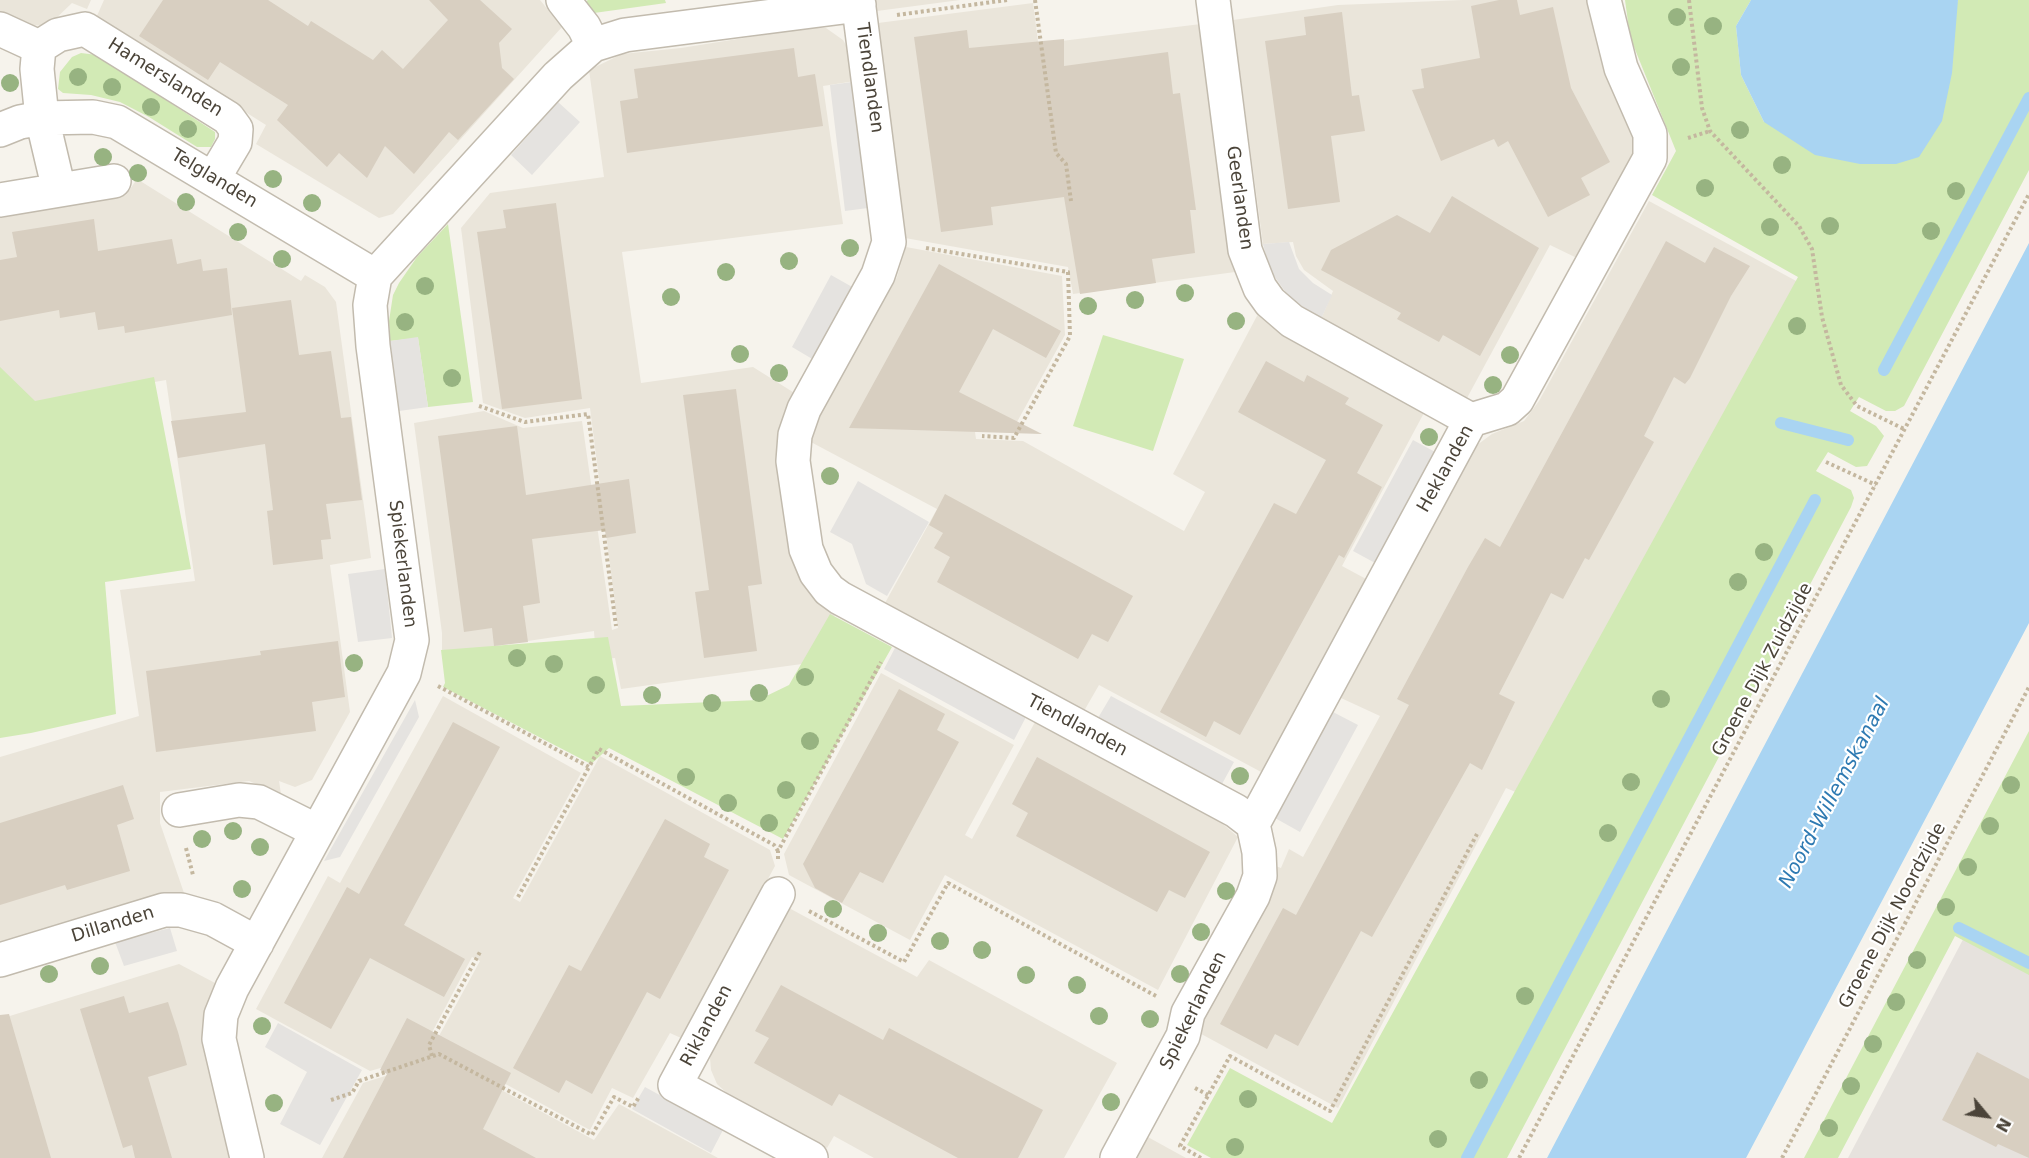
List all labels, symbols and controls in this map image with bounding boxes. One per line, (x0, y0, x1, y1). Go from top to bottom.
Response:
street label: Tiendlanden (851, 22, 887, 134)
street label: Hamerslanden (104, 34, 226, 122)
street label: Telglanden (167, 145, 261, 213)
street label: Geerlanden (1221, 145, 1257, 251)
street label: Heklanden (1413, 422, 1479, 516)
street label: Spiekerlanden (383, 499, 421, 629)
street label: Groene Dijk Zuidzijde (1708, 580, 1818, 760)
street label: Tiendlanden (1023, 690, 1131, 762)
water label: Noord-Willemskanaal (1775, 694, 1895, 892)
street label: Groene Dijk Noordzijde (1835, 819, 1951, 1013)
street label: Dillanden (69, 902, 157, 948)
street label: Spiekerlanden (1156, 949, 1232, 1073)
street label: Riklanden (677, 982, 737, 1070)
north arrow (1957, 1086, 2017, 1146)
text: N (1992, 1115, 2015, 1135)

